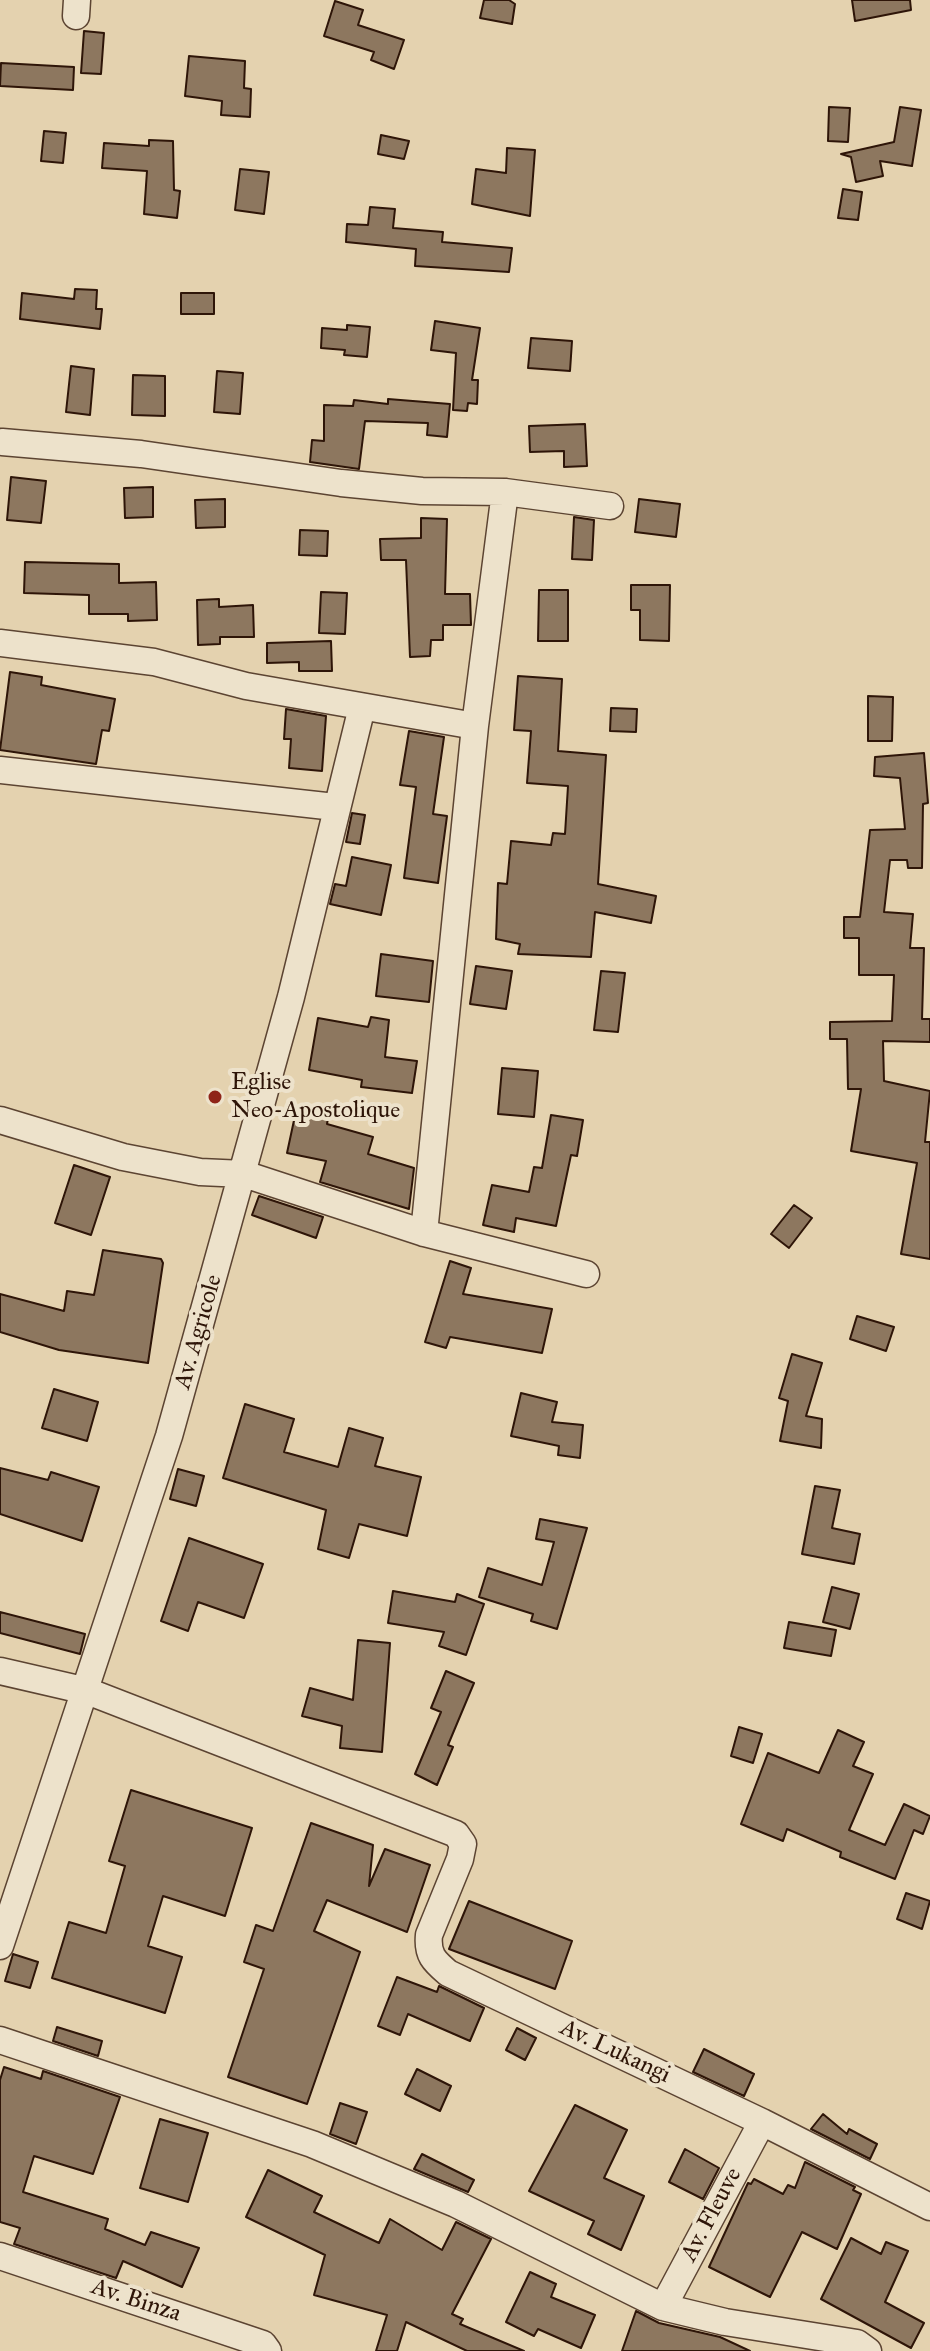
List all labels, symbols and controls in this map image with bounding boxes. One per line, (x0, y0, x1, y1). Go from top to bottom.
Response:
place label: Eglise Neo-Apostolique (231, 1069, 400, 1125)
marker: Eglise Neo-Apostolique (206, 1088, 224, 1106)
street label: Av. Agricole (169, 1271, 229, 1393)
street label: Av. Lukangi (555, 2014, 675, 2090)
street label: Av. Fleuve (675, 2163, 749, 2267)
street label: Av. Binza (87, 2273, 185, 2329)

